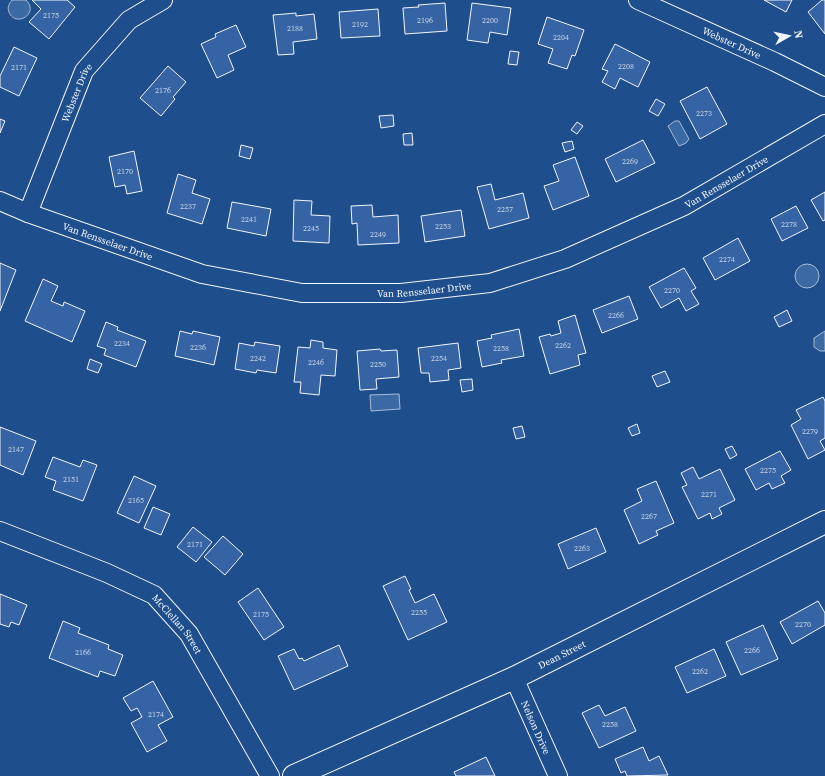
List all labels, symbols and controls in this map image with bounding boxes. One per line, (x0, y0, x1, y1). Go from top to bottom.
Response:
house number: 2175 (43, 10, 59, 21)
house number: 2196 (417, 15, 433, 26)
house number: 2200 (482, 15, 498, 26)
north arrow (769, 16, 809, 56)
house number: 2192 (352, 19, 368, 30)
house number: 2188 (287, 23, 303, 34)
street label: Webster Drive (700, 24, 763, 61)
text: N (790, 29, 806, 40)
house number: 2204 (553, 32, 569, 43)
street label: Webster Drive (58, 60, 95, 124)
house number: 2208 (618, 61, 634, 72)
house number: 2171 (11, 62, 27, 73)
house number: 2176 (155, 85, 171, 96)
house number: 2273 (696, 108, 712, 119)
street label: Van Rensselaer Drive (682, 152, 770, 211)
house number: 2269 (622, 156, 638, 167)
house number: 2170 (117, 166, 133, 177)
house number: 2237 (180, 201, 196, 212)
house number: 2257 (497, 204, 513, 215)
house number: 2241 (241, 214, 257, 225)
street label: Van Rensselaer Drive (61, 219, 155, 263)
house number: 2278 (781, 219, 797, 230)
house number: 2253 (435, 221, 451, 232)
house number: 2245 (303, 223, 319, 234)
house number: 2249 (370, 229, 386, 240)
house number: 2274 (719, 254, 735, 265)
street label: Van Rensselaer Drive (377, 279, 472, 300)
house number: 2270 (664, 285, 680, 296)
house number: 2266 (608, 310, 624, 321)
house number: 2234 (114, 338, 130, 349)
house number: 2262 (555, 340, 571, 351)
house number: 2236 (190, 342, 206, 353)
house number: 2258 (493, 343, 509, 354)
house number: 2242 (250, 353, 266, 364)
house number: 2254 (431, 353, 447, 364)
house number: 2246 (308, 357, 324, 368)
house number: 2250 (370, 359, 386, 370)
house number: 2279 (802, 426, 818, 437)
house number: 2147 (8, 444, 24, 455)
house number: 2275 (760, 465, 776, 476)
house number: 2151 (63, 474, 79, 485)
house number: 2271 (701, 489, 717, 500)
house number: 2165 (128, 495, 144, 506)
house number: 2267 (641, 511, 657, 522)
house number: 2171 (187, 539, 203, 550)
house number: 2263 (574, 543, 590, 554)
street label: McClellan Street (150, 591, 206, 656)
house number: 2255 (411, 607, 427, 618)
house number: 2175 (253, 609, 269, 620)
house number: 2270 (795, 619, 811, 630)
street label: Dean Street (536, 636, 588, 672)
house number: 2266 (744, 645, 760, 656)
house number: 2166 (75, 647, 91, 658)
house number: 2262 (692, 666, 708, 677)
street label: Nelson Drive (518, 698, 554, 756)
house number: 2174 (148, 709, 164, 720)
house number: 2258 (602, 719, 618, 730)

